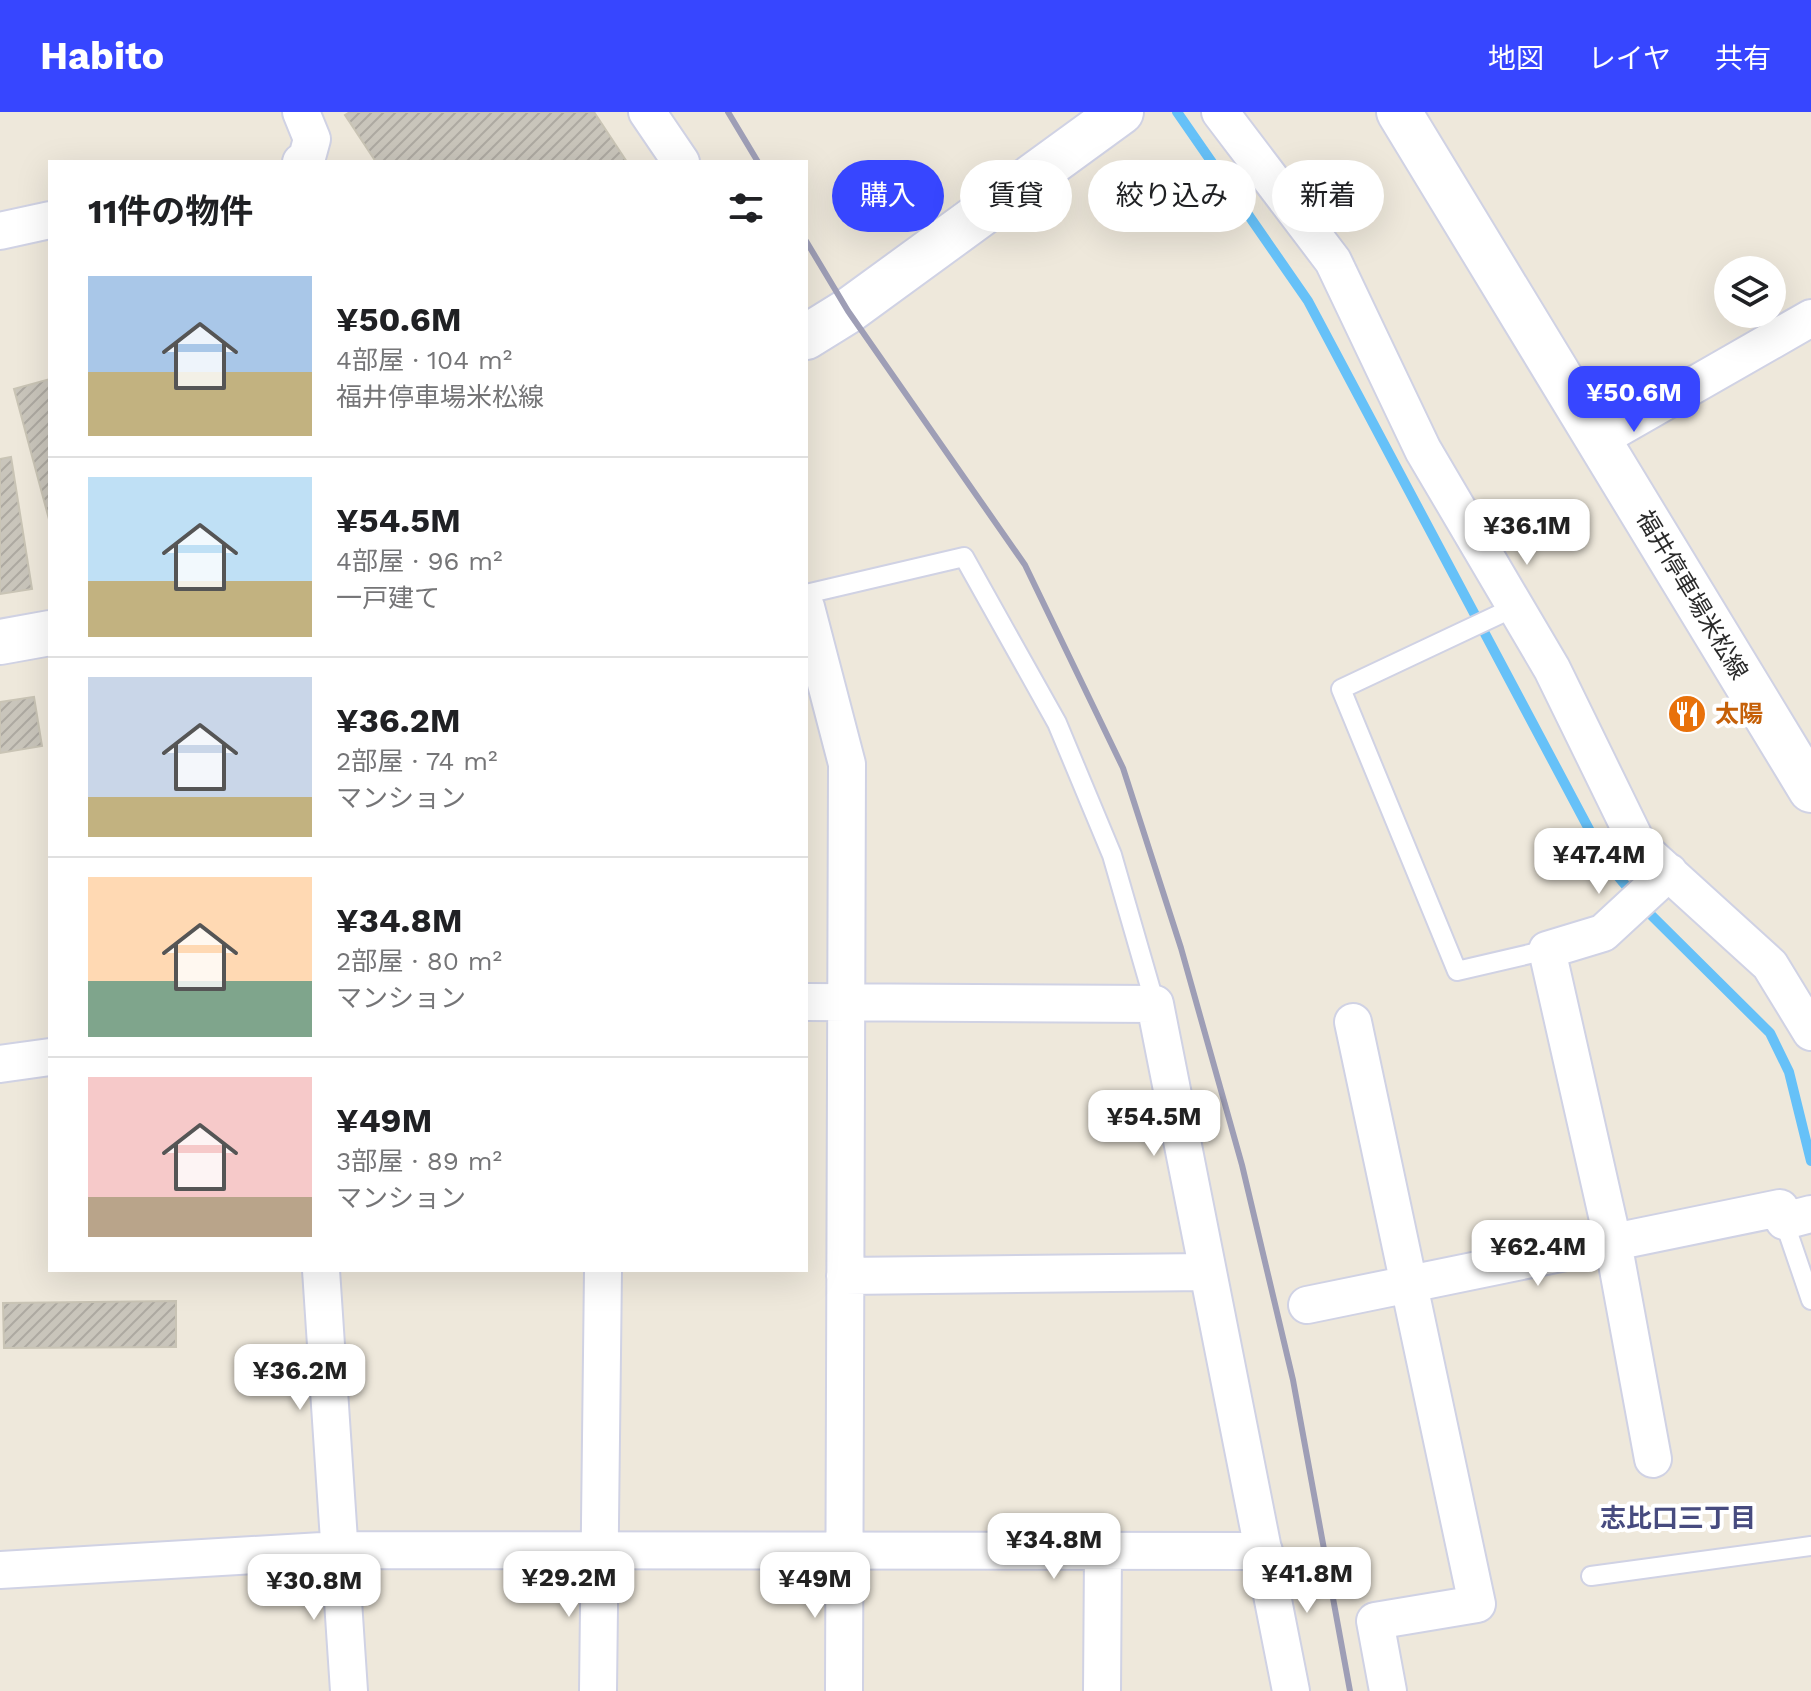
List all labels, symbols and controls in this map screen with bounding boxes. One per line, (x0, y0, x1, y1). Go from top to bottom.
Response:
text: Habito (40, 34, 164, 78)
text: 地図 (1488, 42, 1544, 75)
text: レイヤ (1588, 42, 1671, 75)
text: 共有 (1715, 42, 1771, 75)
chip: 購入 (832, 160, 944, 232)
chip: 賃貸 (960, 160, 1072, 232)
chip: 絞り込み (1088, 160, 1256, 232)
chip: 新着 (1272, 160, 1384, 232)
icon: filters (724, 186, 768, 230)
text: 11件の物件 (88, 191, 253, 231)
map controls (1714, 256, 1786, 328)
button: layers (1714, 256, 1786, 328)
text: ¥50.6M (336, 299, 462, 339)
icon: home (152, 308, 248, 404)
text: 4部屋 · 104 m² (336, 345, 512, 375)
pin: ¥50.6M (1569, 366, 1699, 434)
text: ¥50.6M (1586, 377, 1682, 407)
text: 福井停車場米松線 (336, 382, 544, 412)
pin: ¥36.1M (1462, 499, 1592, 567)
text: ¥54.5M (336, 500, 461, 540)
street label: 福井停車場米松線 (1631, 506, 1753, 684)
icon: home (152, 509, 248, 605)
text: ¥36.1M (1483, 510, 1571, 540)
text: 4部屋 · 96 m² (336, 546, 502, 576)
text: 一戸建て (336, 583, 440, 613)
restaurant icon: 太陽 (1666, 693, 1708, 735)
text: ¥36.2M (336, 700, 461, 740)
place label: 太陽 (1715, 700, 1763, 728)
icon: home (152, 709, 248, 805)
text: 2部屋 · 74 m² (336, 746, 498, 776)
text: マンション (336, 783, 466, 813)
pin: ¥47.4M (1534, 828, 1664, 896)
text: ¥47.4M (1552, 839, 1646, 869)
text: ¥34.8M (336, 900, 463, 940)
icon: home (152, 909, 248, 1005)
text: 2部屋 · 80 m² (336, 946, 502, 976)
text: マンション (336, 983, 466, 1013)
pin: ¥54.5M (1089, 1090, 1219, 1158)
text: ¥49M (336, 1100, 433, 1140)
text: ¥54.5M (1106, 1101, 1202, 1131)
icon: home (152, 1109, 248, 1205)
text: 3部屋 · 89 m² (336, 1146, 502, 1176)
text: マンション (336, 1183, 466, 1213)
pin: ¥62.4M (1473, 1220, 1603, 1288)
text: ¥62.4M (1490, 1231, 1586, 1261)
pin: ¥36.2M (235, 1344, 365, 1412)
text: ¥36.2M (252, 1355, 348, 1385)
district label: 志比口三丁目 (1600, 1503, 1756, 1533)
pin: ¥34.8M (989, 1513, 1119, 1581)
text: ¥34.8M (1006, 1524, 1102, 1554)
pin: ¥41.8M (1242, 1547, 1372, 1615)
pin: ¥29.2M (504, 1551, 634, 1619)
pin: ¥49M (768, 1552, 862, 1620)
pin: ¥30.8M (249, 1554, 379, 1622)
text: ¥41.8M (1261, 1558, 1353, 1588)
text: ¥29.2M (521, 1562, 617, 1592)
text: ¥49M (778, 1563, 852, 1593)
text: ¥30.8M (266, 1565, 362, 1595)

